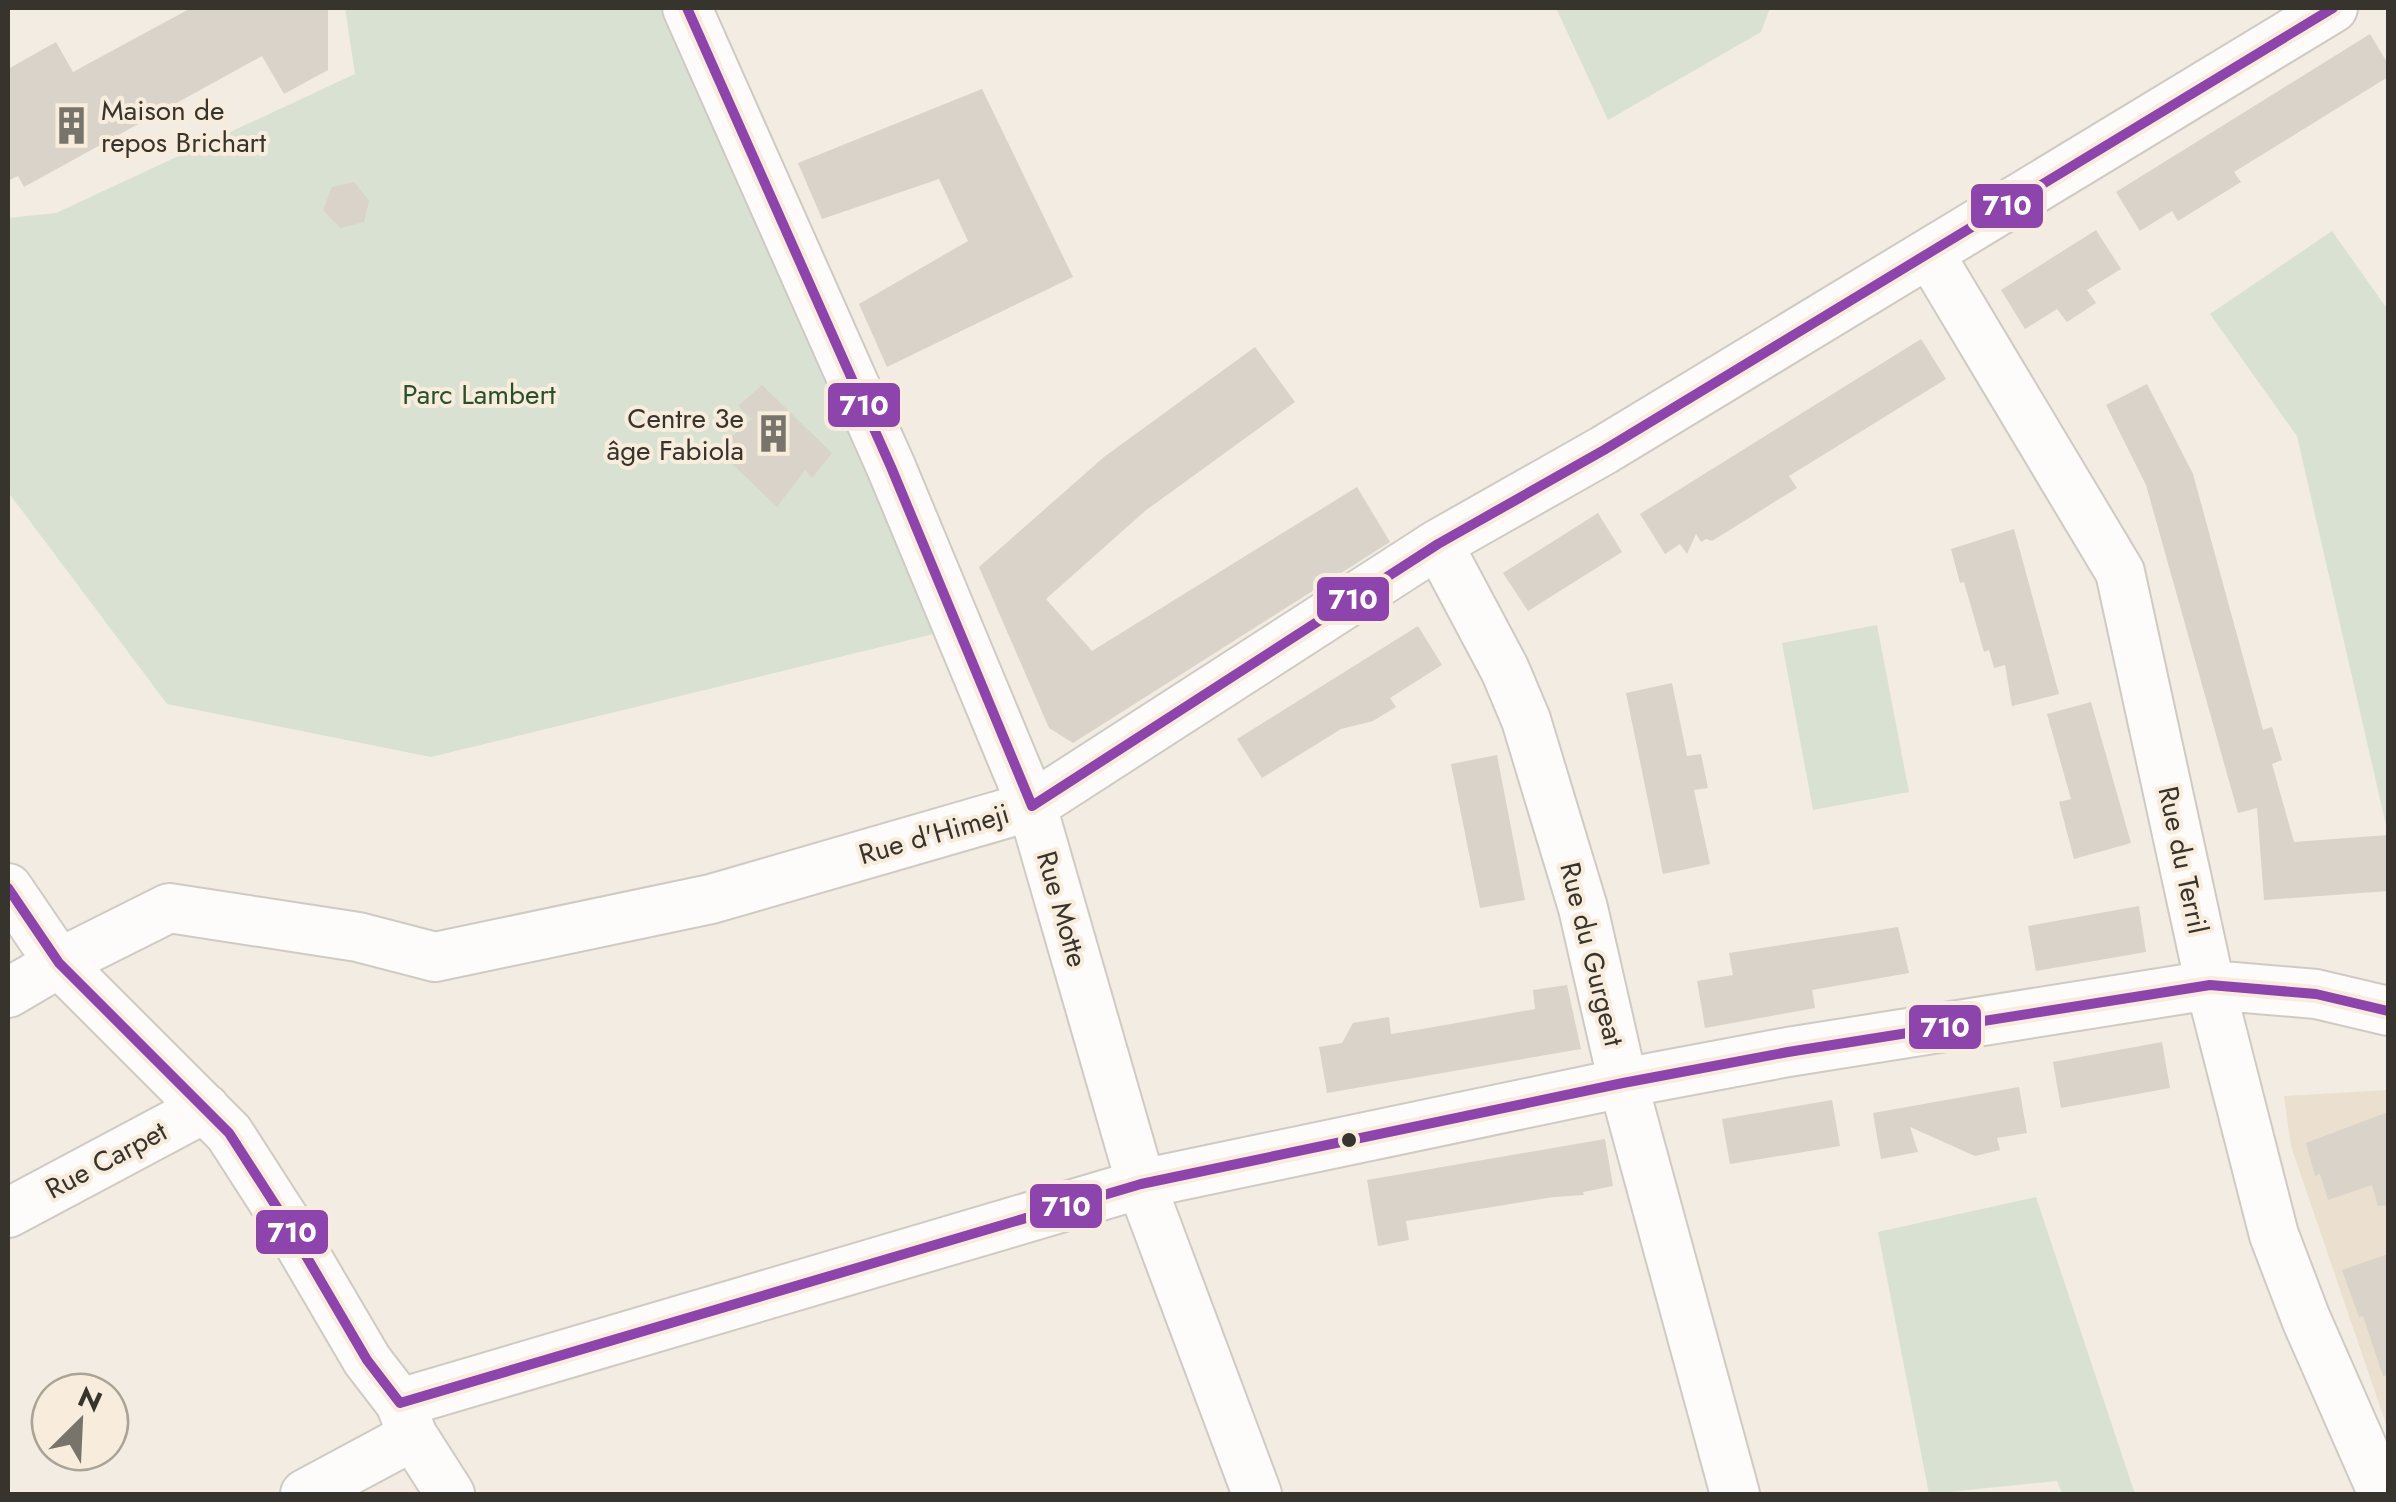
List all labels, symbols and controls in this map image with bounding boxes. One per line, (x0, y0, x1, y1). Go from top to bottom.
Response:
place label: Maison de repos Brichart (101, 90, 266, 163)
building icon: Maison de repos Brichart (50, 105, 92, 147)
line badge: 710 (1969, 182, 2045, 230)
text: 710 (1982, 185, 2032, 226)
park label: Parc Lambert (402, 374, 556, 415)
line badge: 710 (826, 381, 902, 429)
text: 710 (839, 385, 889, 426)
place label: Centre 3e âge Fabiola (607, 398, 744, 471)
building icon: Centre 3e âge Fabiola (753, 413, 795, 455)
line badge: 710 (1315, 575, 1391, 623)
text: 710 (1328, 579, 1378, 620)
street label: Rue du Terril (2147, 782, 2219, 938)
street label: Rue d'Himeji (854, 793, 1014, 875)
street label: Rue Motte (1026, 846, 1098, 972)
street label: Rue du Gurgeat (1549, 858, 1635, 1051)
line badge: 710 (1907, 1003, 1983, 1051)
text: 710 (1920, 1007, 1970, 1048)
street label: Rue Carpet (38, 1111, 174, 1209)
unlabelled marker (1339, 1130, 1359, 1150)
line badge: 710 (1028, 1182, 1104, 1230)
text: 710 (1041, 1186, 1091, 1227)
line badge: 710 (254, 1208, 330, 1256)
text: 710 (267, 1212, 317, 1253)
north arrow (30, 1372, 130, 1472)
text: N (71, 1376, 108, 1423)

